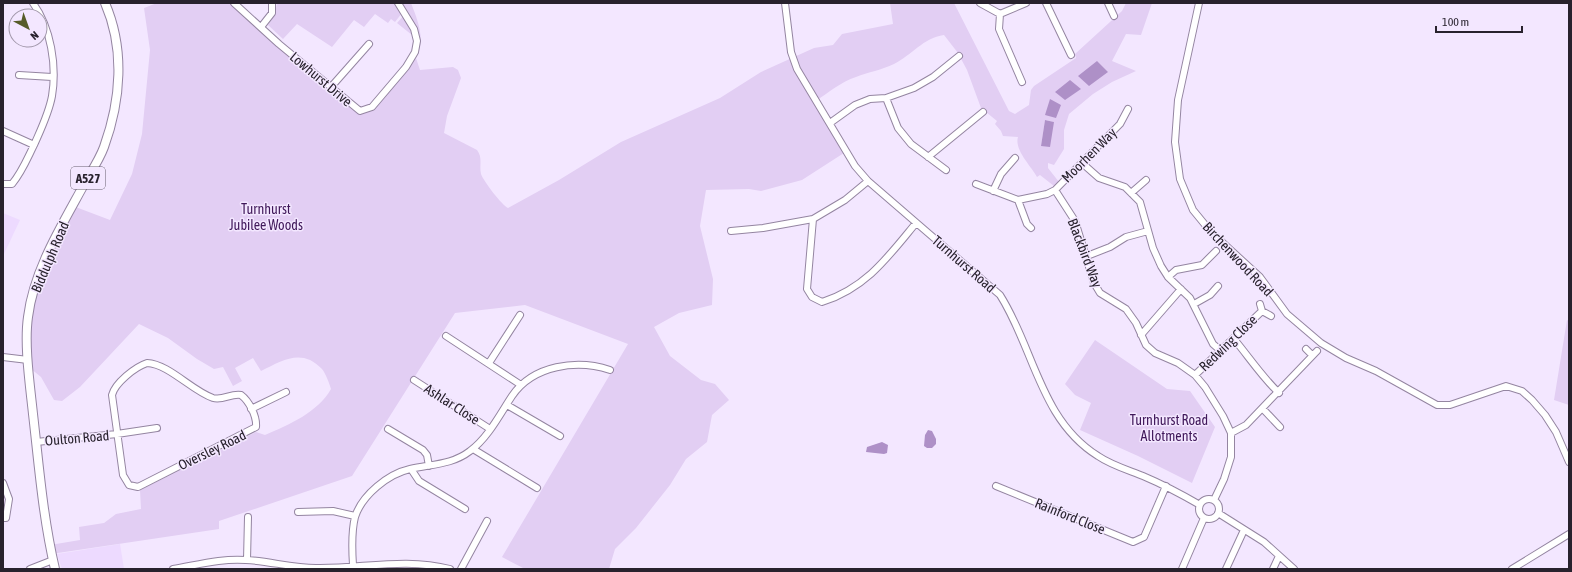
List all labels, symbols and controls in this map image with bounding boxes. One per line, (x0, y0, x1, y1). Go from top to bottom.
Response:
north arrow (8, 8, 48, 48)
scale bar (1436, 8, 1522, 34)
text: 100 m (1442, 15, 1469, 29)
text: N (28, 29, 41, 42)
street label: Lowhurst Drive (287, 48, 355, 110)
street label: Moorhen Way (1058, 124, 1120, 186)
road number: A527 (71, 167, 105, 189)
park label: Turnhurst Jubilee Woods (229, 201, 303, 233)
street label: Blackbird Way (1064, 216, 1106, 290)
street label: Biddulph Road (28, 219, 72, 295)
street label: Birchenwood Road (1199, 219, 1277, 299)
street label: Turnhurst Road (929, 232, 999, 296)
street label: Redwing Close (1196, 312, 1260, 374)
street label: Ashlar Close (421, 380, 483, 428)
park label: Turnhurst Road Allotments (1130, 412, 1208, 444)
street label: Oulton Road (44, 427, 110, 449)
street label: Oversley Road (175, 427, 249, 473)
street label: Rainford Close (1033, 495, 1107, 537)

